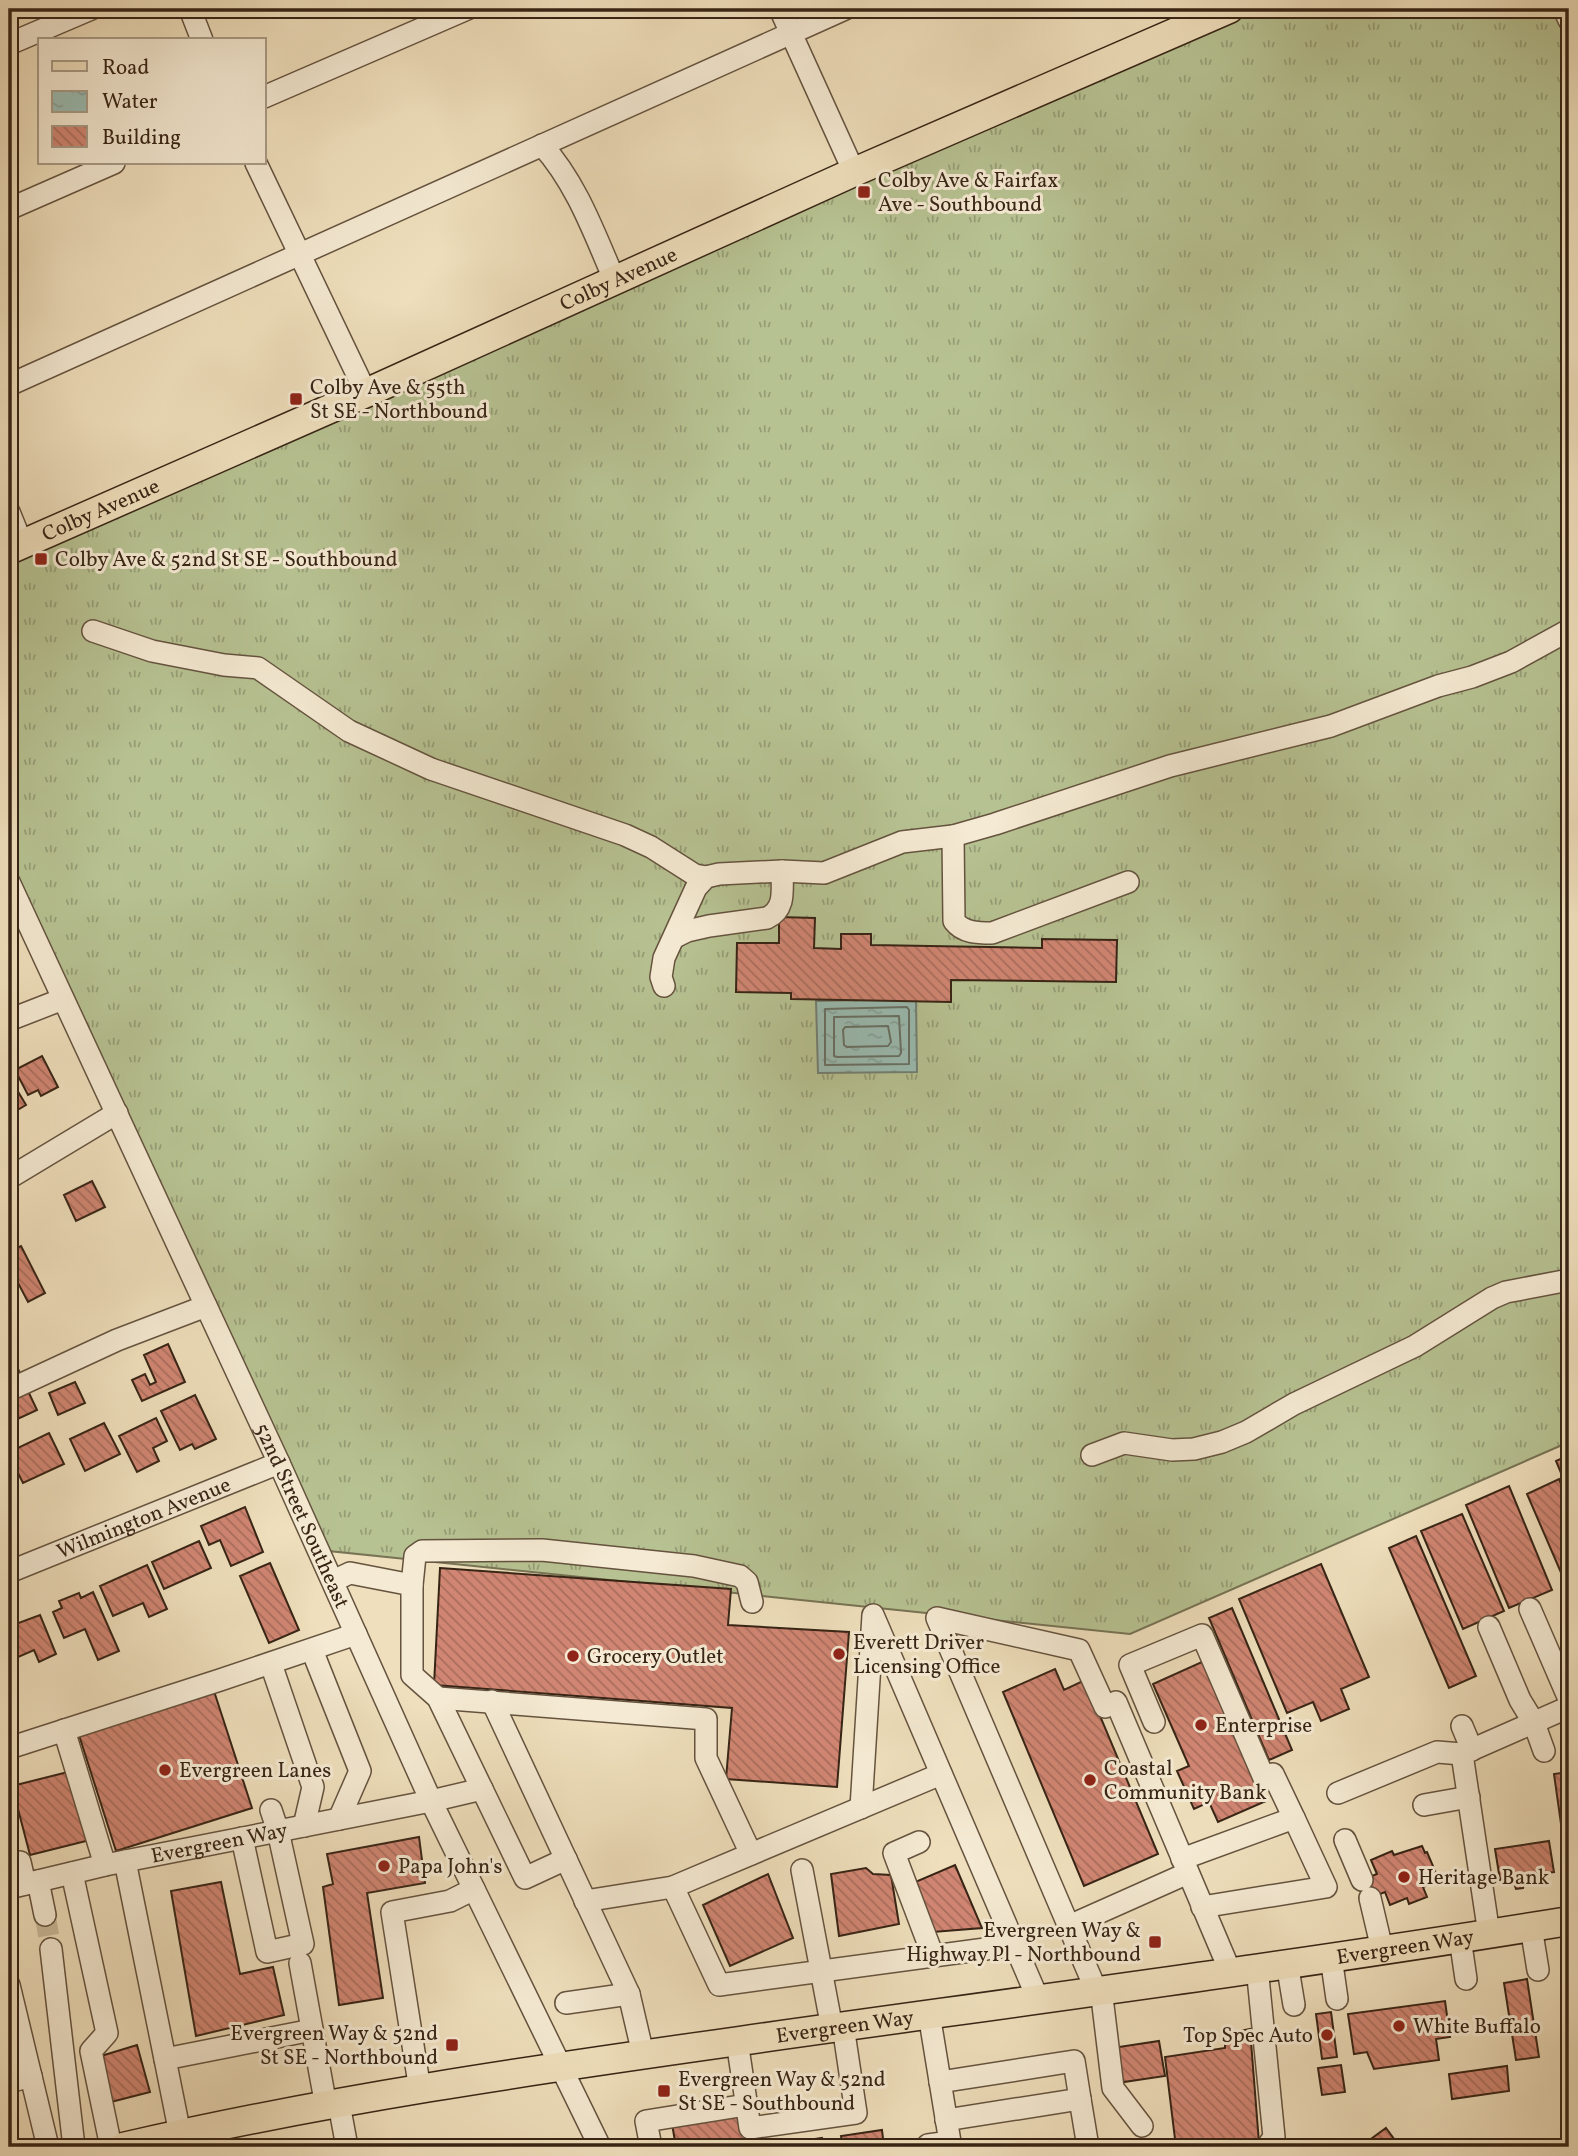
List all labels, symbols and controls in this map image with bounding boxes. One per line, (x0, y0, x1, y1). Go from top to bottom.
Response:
legend (38, 38, 266, 164)
text: Road (102, 54, 149, 83)
text: Water (102, 88, 158, 117)
text: Building (102, 124, 181, 153)
place label: Colby Ave & Fairfax Ave - Southbound (878, 167, 1058, 220)
marker: Colby Ave & Fairfax Ave - Southbound (856, 184, 872, 200)
street label: Colby Avenue (556, 241, 682, 319)
place label: Colby Ave & 55th St SE - Northbound (310, 374, 488, 427)
marker: Colby Ave & 55th St SE - Northbound (288, 391, 304, 407)
street label: Colby Avenue (38, 472, 165, 550)
place label: Colby Ave & 52nd St SE - Southbound (55, 546, 398, 575)
marker: Colby Ave & 52nd St SE - Southbound (33, 551, 49, 567)
street label: 52nd Street Southeast (246, 1419, 356, 1613)
street label: Wilmington Avenue (53, 1471, 235, 1567)
place label: Everett Driver Licensing Office (853, 1629, 1000, 1682)
place label: Grocery Outlet (587, 1643, 724, 1672)
marker: Everett Driver Licensing Office (831, 1646, 847, 1662)
marker: Grocery Outlet (565, 1648, 581, 1664)
place label: Enterprise (1215, 1712, 1312, 1741)
marker: Enterprise (1193, 1717, 1209, 1733)
place label: Coastal Community Bank (1104, 1755, 1267, 1808)
place label: Evergreen Lanes (179, 1757, 331, 1786)
marker: Evergreen Lanes (157, 1762, 173, 1778)
marker: Coastal Community Bank (1082, 1772, 1098, 1788)
street label: Evergreen Way (149, 1816, 291, 1872)
place label: Papa John's (398, 1853, 502, 1882)
marker: Papa John's (376, 1858, 392, 1874)
place label: Heritage Bank (1418, 1864, 1550, 1893)
marker: Heritage Bank (1396, 1869, 1412, 1885)
place label: Evergreen Way & Highway Pl - Northbound (906, 1917, 1141, 1970)
street label: Evergreen Way (1335, 1923, 1477, 1973)
marker: Evergreen Way & Highway Pl - Northbound (1147, 1934, 1163, 1950)
street label: Evergreen Way (774, 2004, 916, 2052)
place label: White Buffalo (1413, 2013, 1541, 2042)
marker: White Buffalo (1391, 2018, 1407, 2034)
place label: Evergreen Way & 52nd St SE - Northbound (230, 2020, 438, 2073)
place label: Top Spec Auto (1183, 2022, 1313, 2051)
marker: Top Spec Auto (1319, 2027, 1335, 2043)
marker: Evergreen Way & 52nd St SE - Northbound (444, 2037, 460, 2053)
place label: Evergreen Way & 52nd St SE - Southbound (678, 2066, 886, 2119)
marker: Evergreen Way & 52nd St SE - Southbound (656, 2083, 672, 2099)

